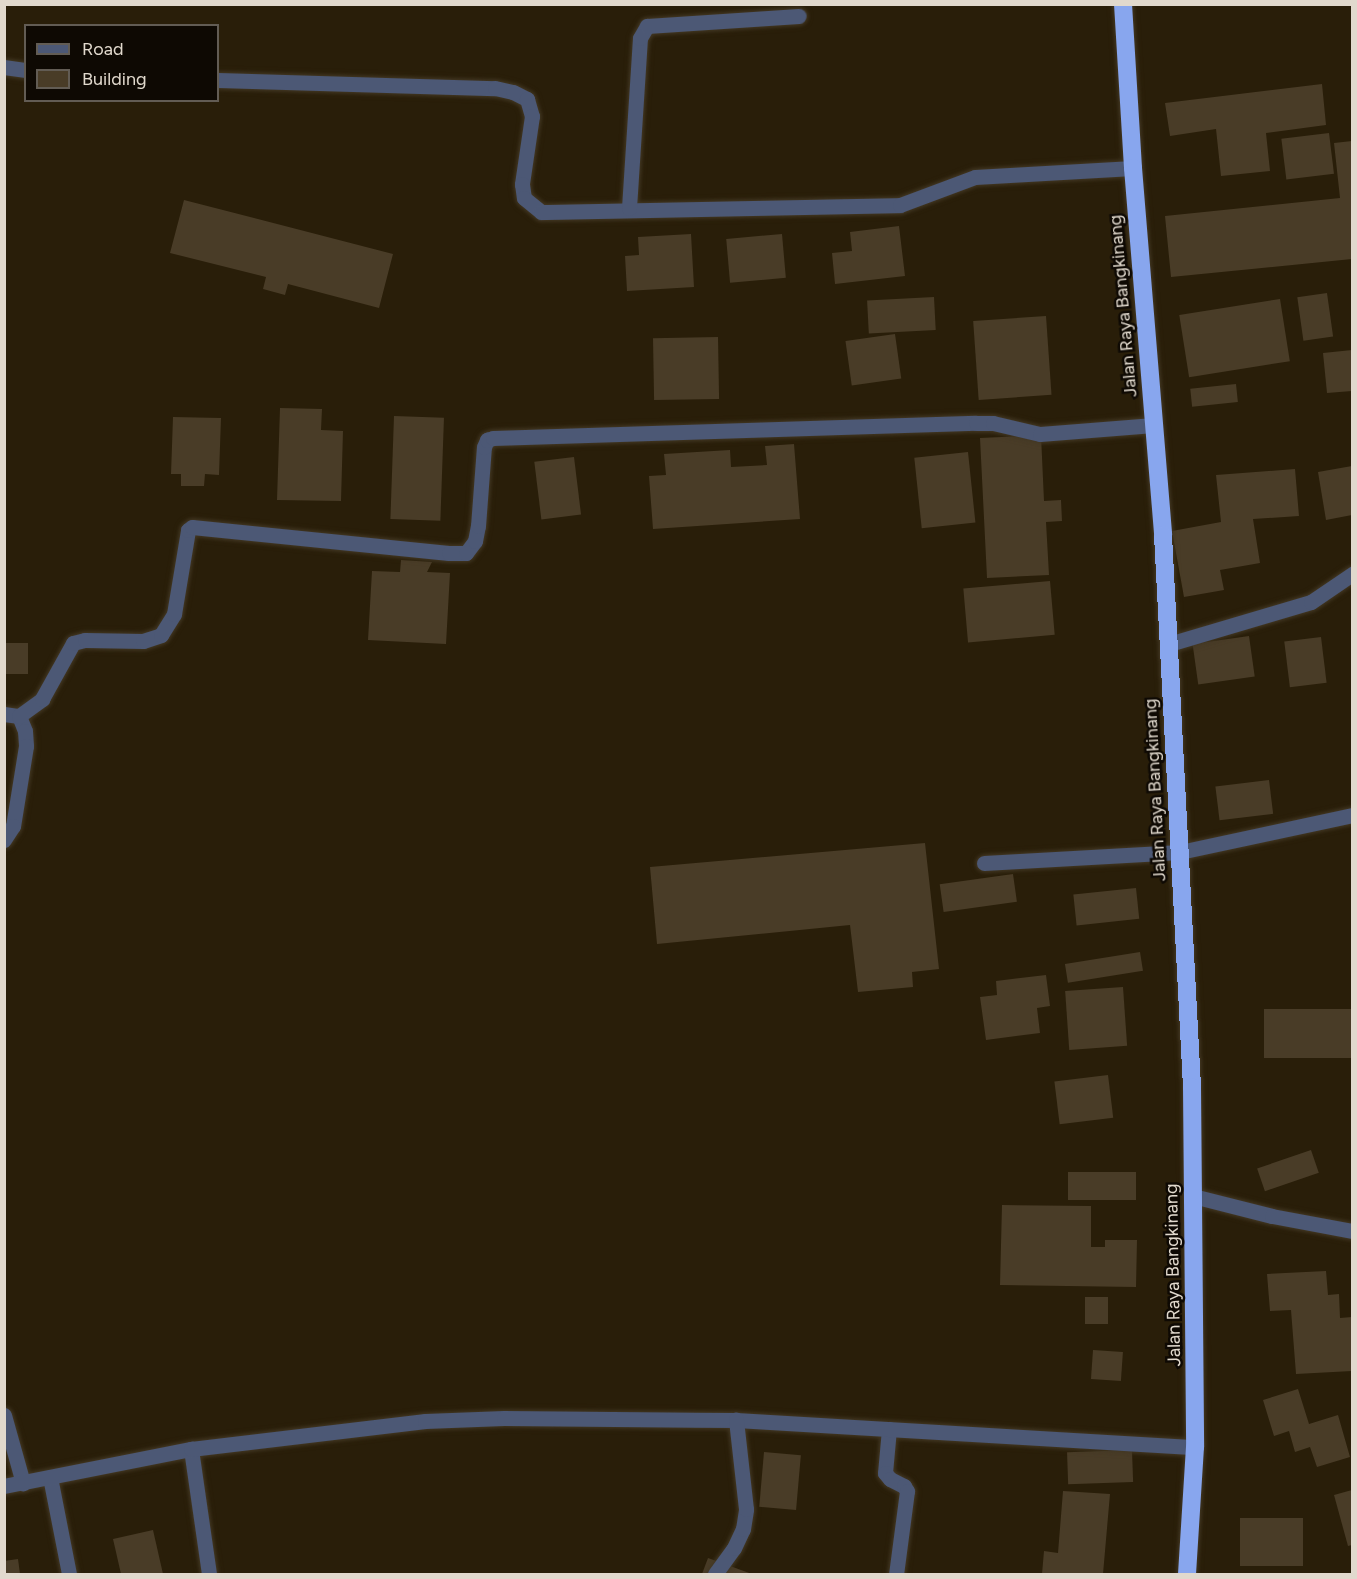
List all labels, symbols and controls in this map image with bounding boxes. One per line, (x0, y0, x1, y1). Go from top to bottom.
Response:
legend (24, 24, 219, 102)
text: Road (82, 38, 123, 60)
text: Building (82, 68, 147, 90)
street label: Jalan Raya Bangkinang (1104, 214, 1142, 398)
street label: Jalan Raya Bangkinang (1139, 698, 1171, 882)
street label: Jalan Raya Bangkinang (1161, 1183, 1185, 1367)

